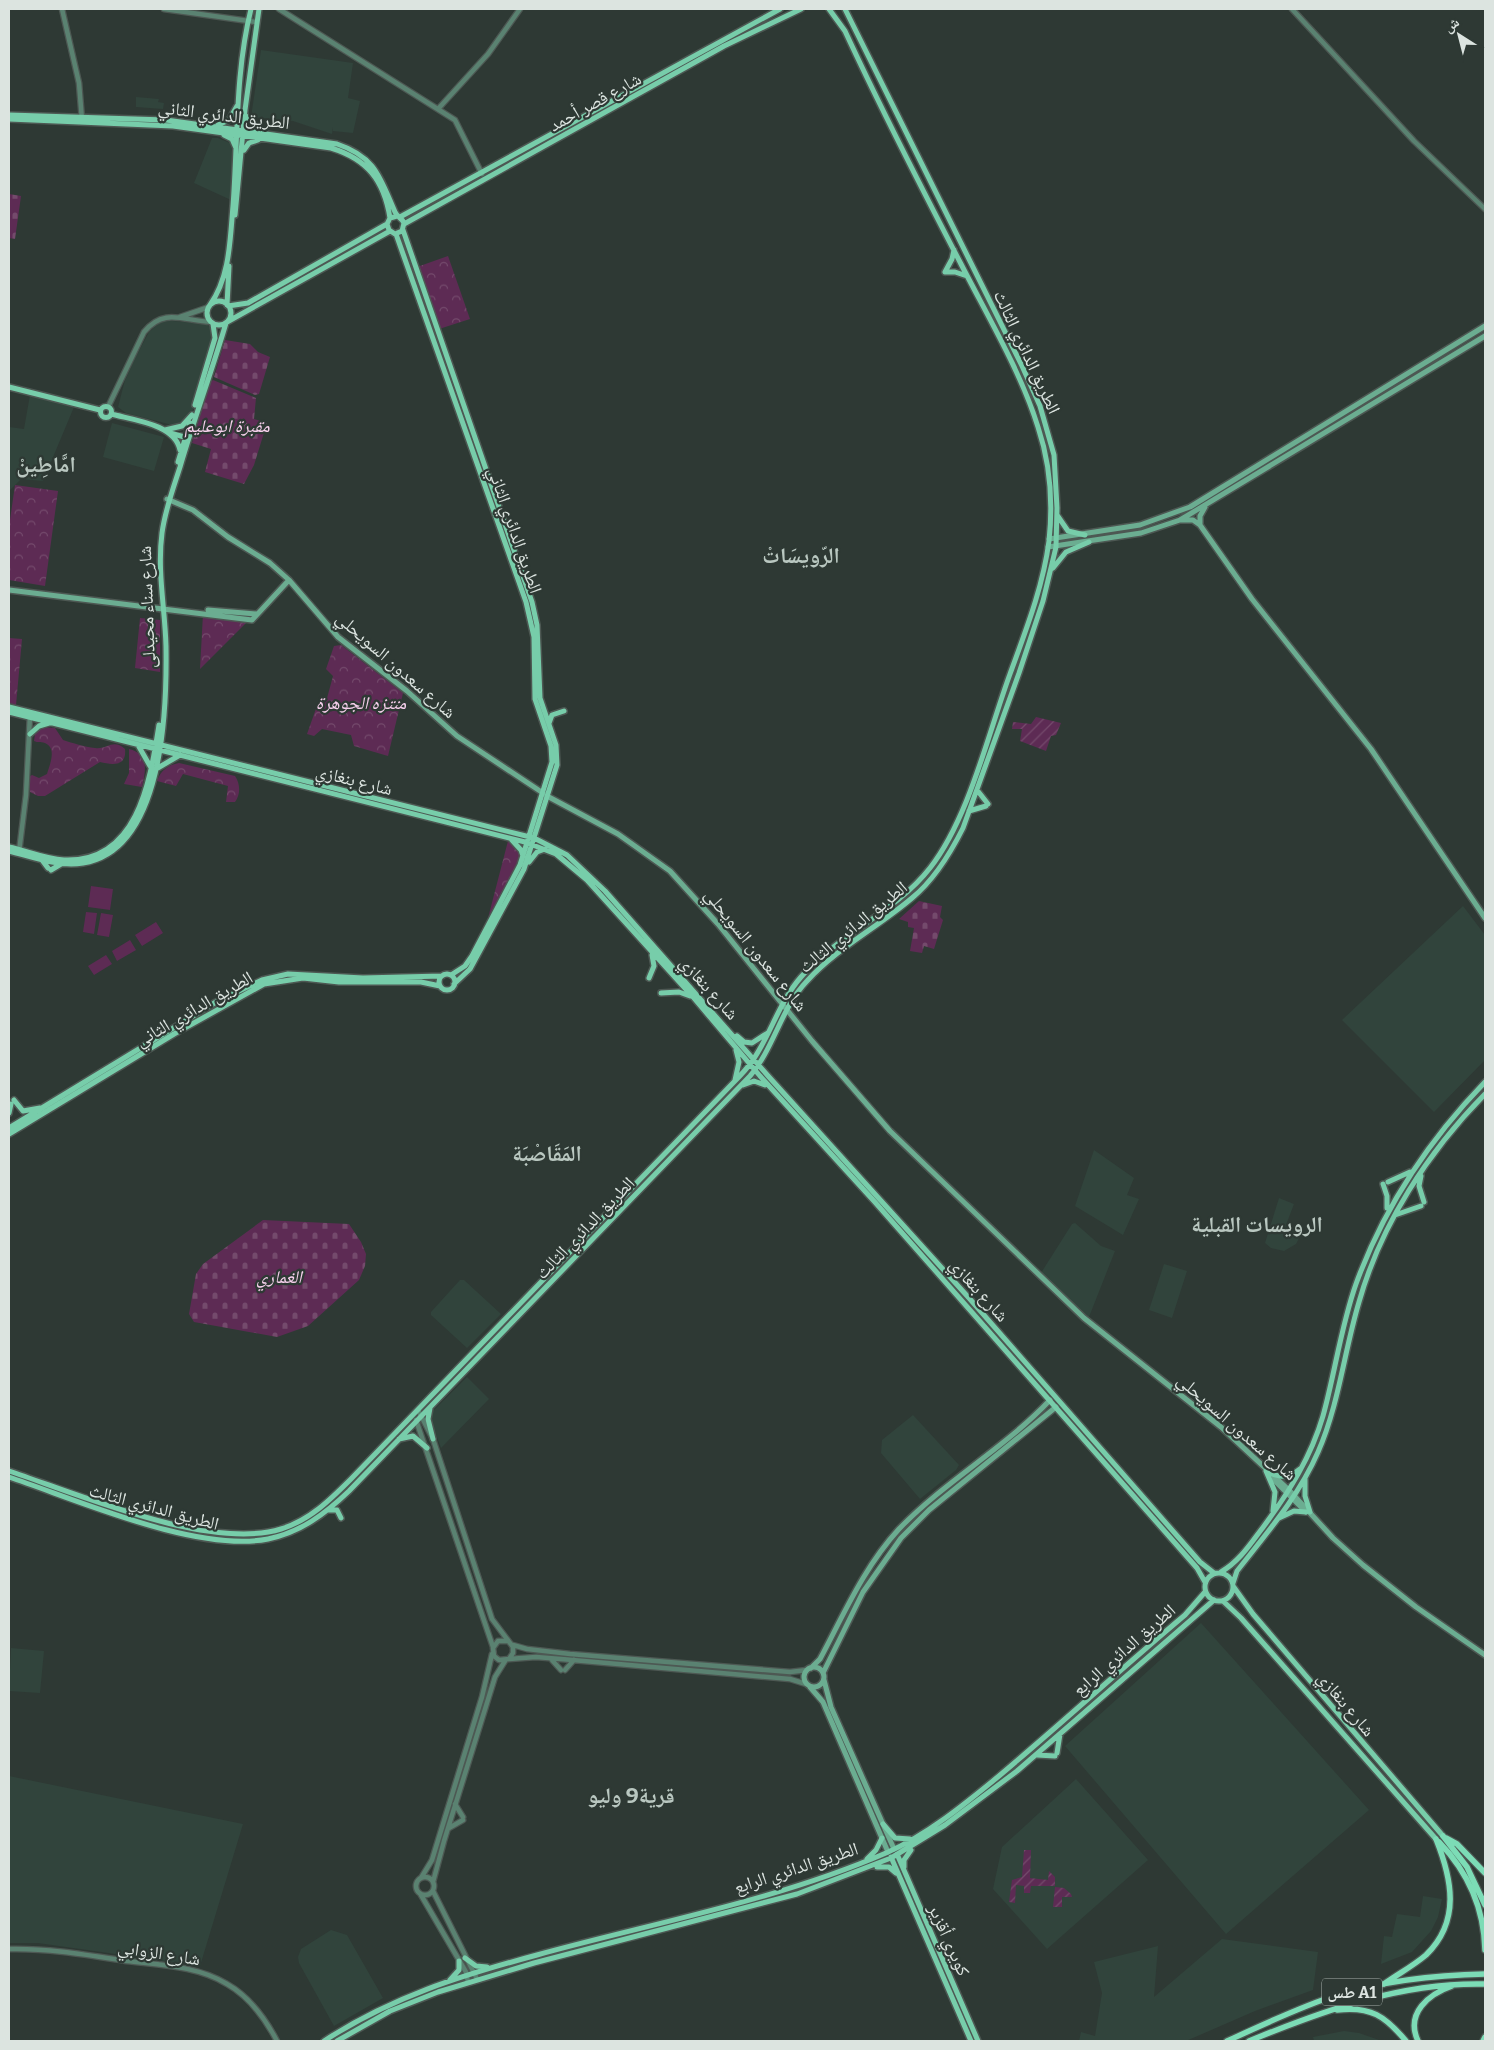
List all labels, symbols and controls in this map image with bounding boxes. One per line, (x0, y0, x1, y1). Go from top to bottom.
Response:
north arrow (1434, 10, 1484, 60)
text: ش (1441, 14, 1463, 36)
street label: شارع قصر أحمد (545, 68, 645, 136)
street label: الطريق الدائري الثاني (157, 96, 291, 138)
street label: الطريق الدائري الثالث (986, 287, 1065, 419)
park label: مقبرة ابوعليم (184, 415, 271, 438)
district label: امَّاطِينْ (16, 451, 76, 478)
street label: الطريق الدائري الثاني (480, 464, 547, 597)
district label: الرّويسَاتْ (762, 542, 840, 569)
street label: شارع سناء محيدلى (134, 545, 160, 669)
street label: شارع سعدون السويحلي (329, 607, 460, 726)
park label: منتزه الجوهرة (316, 692, 407, 714)
street label: شارع بنغازي (313, 760, 395, 804)
street label: الطريق الدائري الثالث (794, 876, 914, 980)
street label: شارع سعدون السويحلي (697, 884, 812, 1018)
street label: شارع بنغازي (672, 952, 743, 1027)
street label: الطريق الدائري الثاني (131, 966, 259, 1055)
district label: المَقَاصْبَة (512, 1140, 582, 1167)
street label: الطريق الدائري الثالث (531, 1172, 642, 1286)
district label: الرويسات القبلية (1191, 1211, 1323, 1238)
street label: شارع بنغازي (942, 1254, 1013, 1329)
park label: الغماري (256, 1266, 304, 1292)
street label: شارع سعدون السويحلي (1170, 1369, 1301, 1488)
street label: الطريق الدائري الثالث (86, 1479, 221, 1538)
street label: الطريق الدائري الرابع (1068, 1599, 1182, 1703)
street label: شارع بنغازي (1310, 1667, 1380, 1743)
district label: قرية9 وليو (587, 1782, 675, 1809)
street label: الطريق الدائري الرابع (731, 1838, 862, 1902)
street label: كويري أقزير (920, 1900, 975, 1981)
street label: شارع الزوابي (116, 1936, 202, 1974)
road number: طس A1 (1322, 1978, 1382, 2005)

